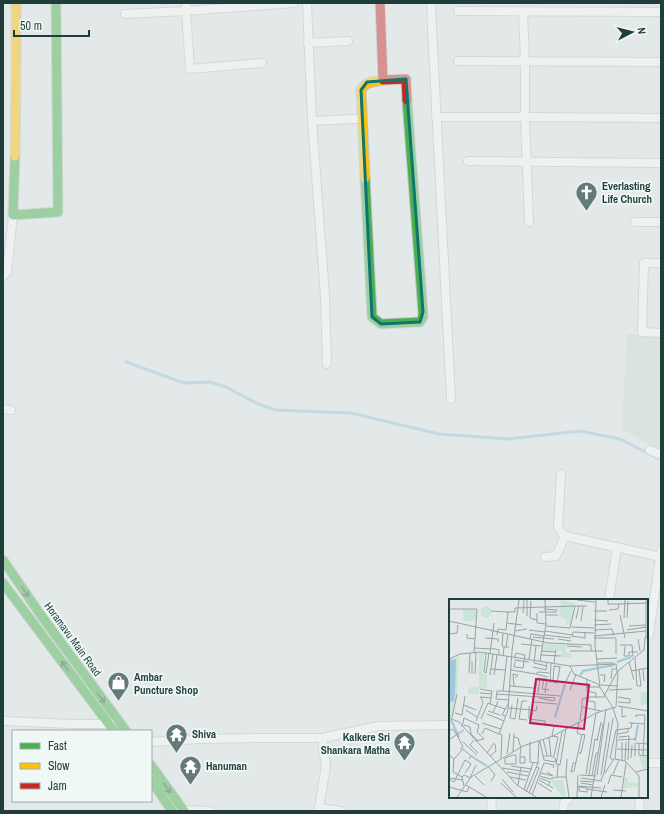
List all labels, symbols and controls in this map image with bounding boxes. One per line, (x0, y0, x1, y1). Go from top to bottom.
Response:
scale bar (14, 12, 89, 38)
north arrow (612, 12, 652, 52)
text: 50 m (20, 18, 42, 34)
text: N (635, 27, 649, 35)
church icon: Everlasting Life Church (573, 179, 599, 212)
place label: Everlasting Life Church (602, 179, 652, 206)
one-way arrow (21, 587, 29, 598)
street label: Horamavu Main Road (41, 599, 105, 679)
inset map (449, 599, 648, 798)
one-way arrow (61, 661, 70, 672)
shop icon: Ambar Puncture Shop (106, 670, 132, 703)
place label: Ambar Puncture Shop (134, 670, 199, 697)
one-way arrow (97, 692, 105, 703)
temple icon: Shiva (164, 721, 190, 754)
place label: Shiva (192, 727, 216, 741)
legend (12, 730, 152, 802)
place label: Kalkere Sri Shankara Matha (321, 730, 390, 757)
temple icon: Kalkere Sri Shankara Matha (392, 730, 418, 763)
text: Fast (48, 738, 67, 754)
temple icon: Hanuman (178, 753, 204, 786)
text: Slow (48, 758, 70, 774)
place label: Hanuman (206, 759, 247, 773)
text: Jam (48, 778, 67, 794)
one-way arrow (163, 782, 171, 793)

